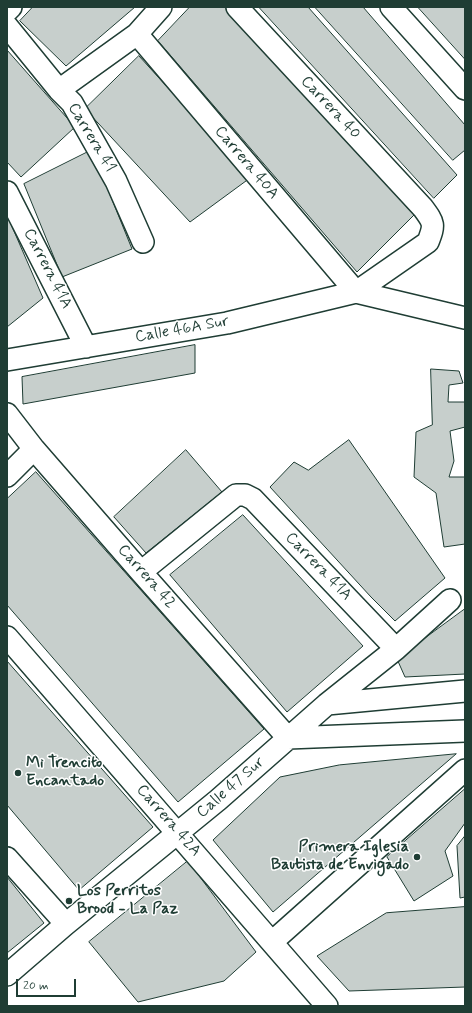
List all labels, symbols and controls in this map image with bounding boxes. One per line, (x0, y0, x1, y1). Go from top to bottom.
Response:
street label: Carrera 40 (296, 72, 364, 144)
street label: Carrera 41 (63, 100, 119, 176)
street label: Carrera 40A (210, 122, 282, 204)
street label: Carrera 41A (19, 226, 75, 312)
street label: Calle 46A Sur (134, 312, 230, 348)
street label: Carrera 41A (281, 529, 355, 605)
street label: Carrera 42 (113, 541, 179, 613)
street label: Calle 47 Sur (193, 753, 269, 823)
place label: Mi Trencito Encantado (26, 754, 104, 792)
marker: Mi Trencito Encantado (13, 768, 23, 778)
street label: Carrera 42A (131, 781, 205, 861)
place label: Primera Iglesia Bautista de Envigado (271, 838, 409, 876)
marker: Primera Iglesia Bautista de Envigado (412, 852, 422, 862)
place label: Los Perritos Brood - La Paz (77, 882, 178, 920)
marker: Los Perritos Brood - La Paz (64, 896, 74, 906)
scale bar (18, 971, 78, 997)
text: 20 m (23, 978, 49, 994)

